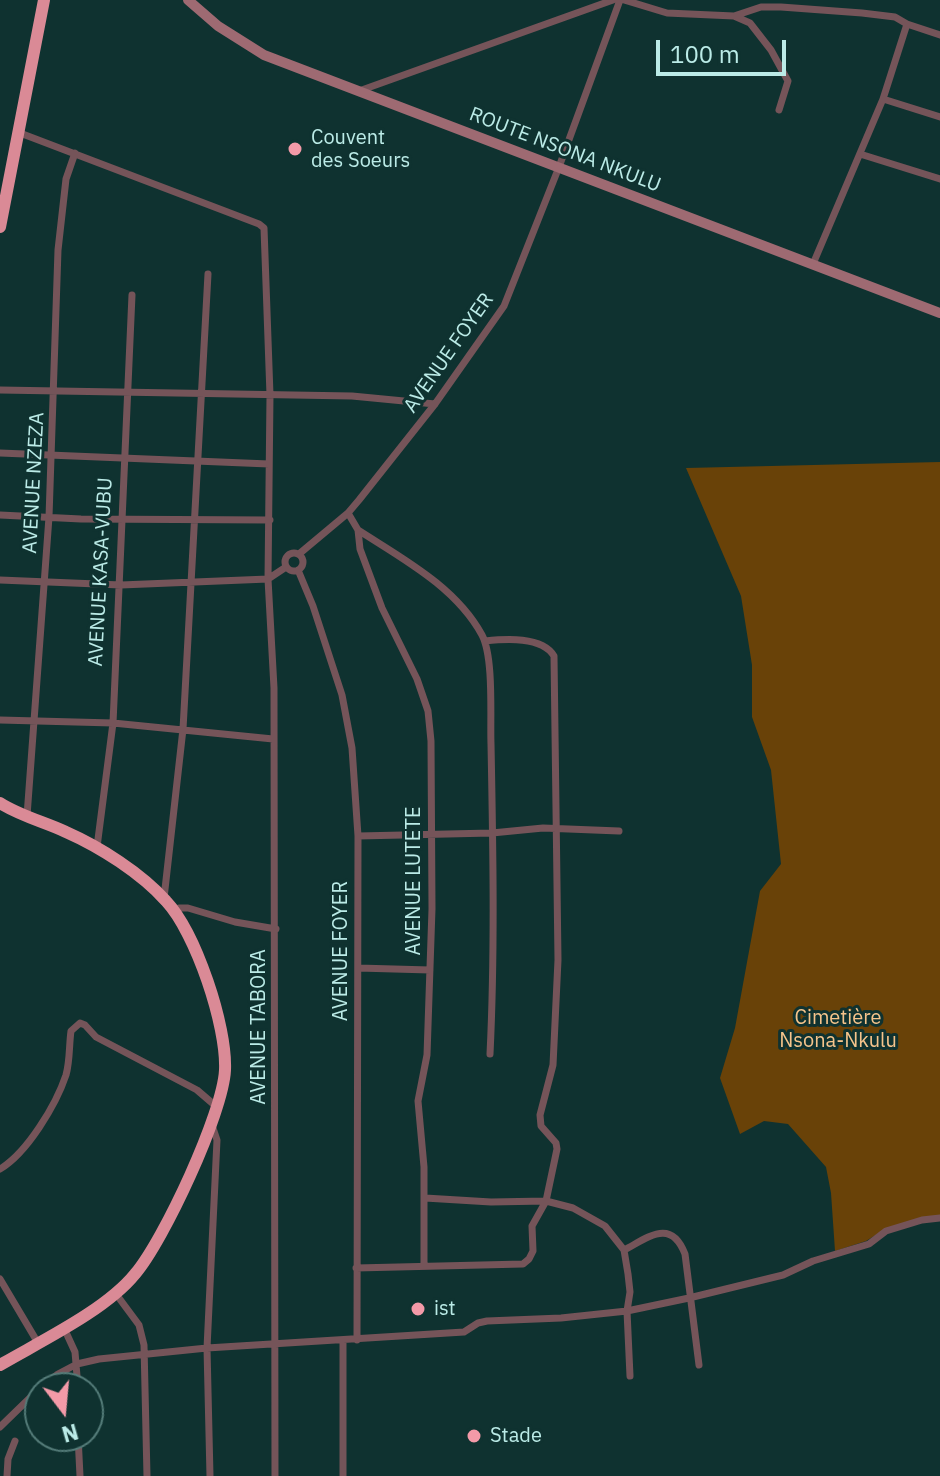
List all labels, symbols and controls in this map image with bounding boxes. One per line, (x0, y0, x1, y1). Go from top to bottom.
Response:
scale bar (660, 24, 790, 74)
text: 100 m (670, 38, 740, 70)
street label: ROUTE NSONA NKULU (466, 102, 664, 198)
place label: Couvent des Soeurs (311, 126, 410, 173)
marker: Couvent des Soeurs (286, 140, 304, 158)
street label: AVENUE FOYER (399, 289, 499, 417)
street label: AVENUE NZEZA (18, 412, 50, 554)
street label: AVENUE KASA-VUBU (84, 477, 118, 667)
street label: AVENUE LUTETE (402, 806, 426, 956)
street label: AVENUE FOYER (329, 881, 353, 1021)
street label: AVENUE TABORA (247, 949, 271, 1105)
park label: Cimetière Nsona-Nkulu (779, 1006, 897, 1053)
place label: ist (434, 1297, 456, 1321)
marker: ist (409, 1300, 427, 1318)
north arrow (24, 1372, 104, 1452)
text: N (59, 1417, 82, 1450)
place label: Stade (490, 1424, 542, 1448)
marker: Stade (465, 1427, 483, 1445)

